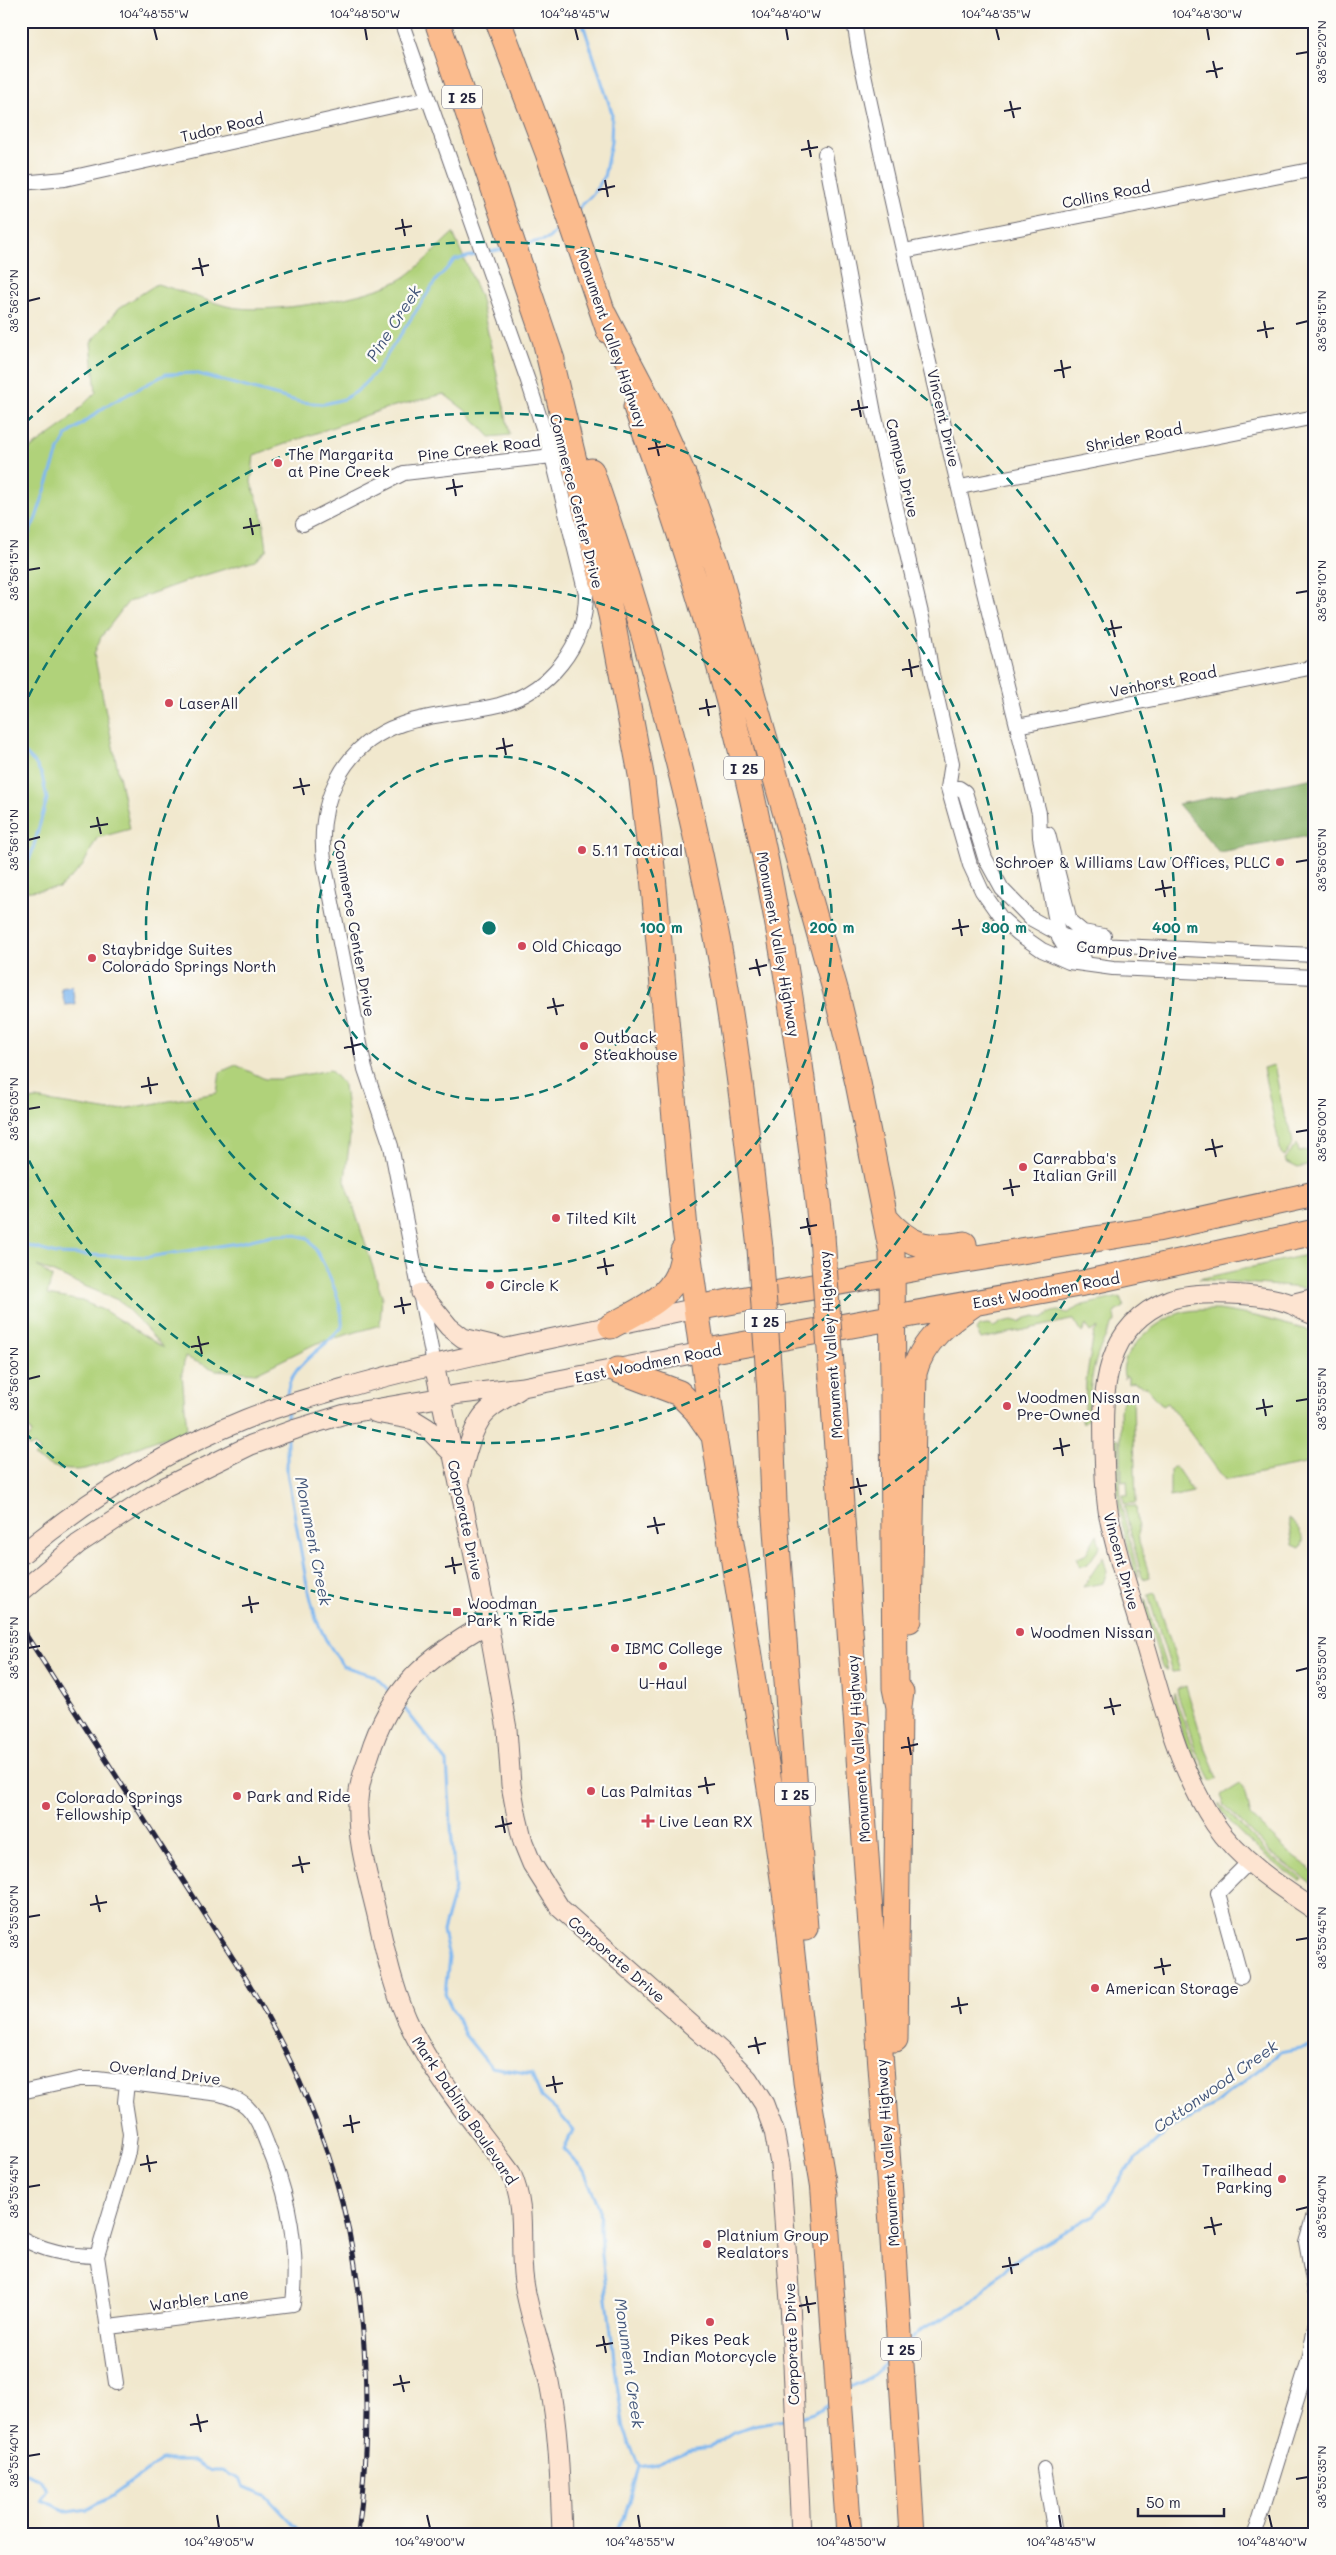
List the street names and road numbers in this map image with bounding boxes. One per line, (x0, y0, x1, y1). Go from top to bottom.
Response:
road number: I 25 (442, 85, 482, 108)
street label: Tudor Road (178, 108, 266, 146)
street label: Collins Road (1060, 176, 1152, 212)
street label: Monument Valley Highway (572, 246, 652, 430)
street label: Vincent Drive (923, 367, 965, 469)
street label: Commerce Center Drive (546, 412, 608, 590)
street label: Campus Drive (882, 416, 924, 520)
street label: Shrider Road (1084, 418, 1184, 456)
street label: Pine Creek Road (417, 431, 541, 465)
street label: Venhorst Road (1108, 661, 1218, 701)
road number: I 25 (724, 756, 764, 780)
street label: Commerce Center Drive (330, 838, 380, 1018)
street label: Monument Valley Highway (753, 850, 805, 1038)
street label: Campus Drive (1076, 936, 1178, 964)
street label: Monument Valley Highway (813, 1250, 847, 1439)
street label: East Woodmen Road (971, 1267, 1121, 1313)
road number: I 25 (745, 1310, 785, 1332)
street label: East Woodmen Road (573, 1339, 723, 1387)
street label: Corporate Drive (443, 1458, 489, 1582)
street label: Vincent Drive (1099, 1510, 1145, 1612)
street label: Monument Valley Highway (841, 1654, 875, 1843)
road number: I 25 (775, 1782, 815, 1806)
street label: Corporate Drive (564, 1911, 670, 2007)
street label: Mark Dabling Boulevard (408, 2032, 522, 2188)
street label: Overland Drive (108, 2055, 222, 2089)
street label: Monument Valley Highway (870, 2058, 904, 2247)
street label: Corporate Drive (779, 2282, 803, 2406)
street label: Warbler Lane (148, 2283, 250, 2315)
road number: I 25 (881, 2338, 921, 2360)

